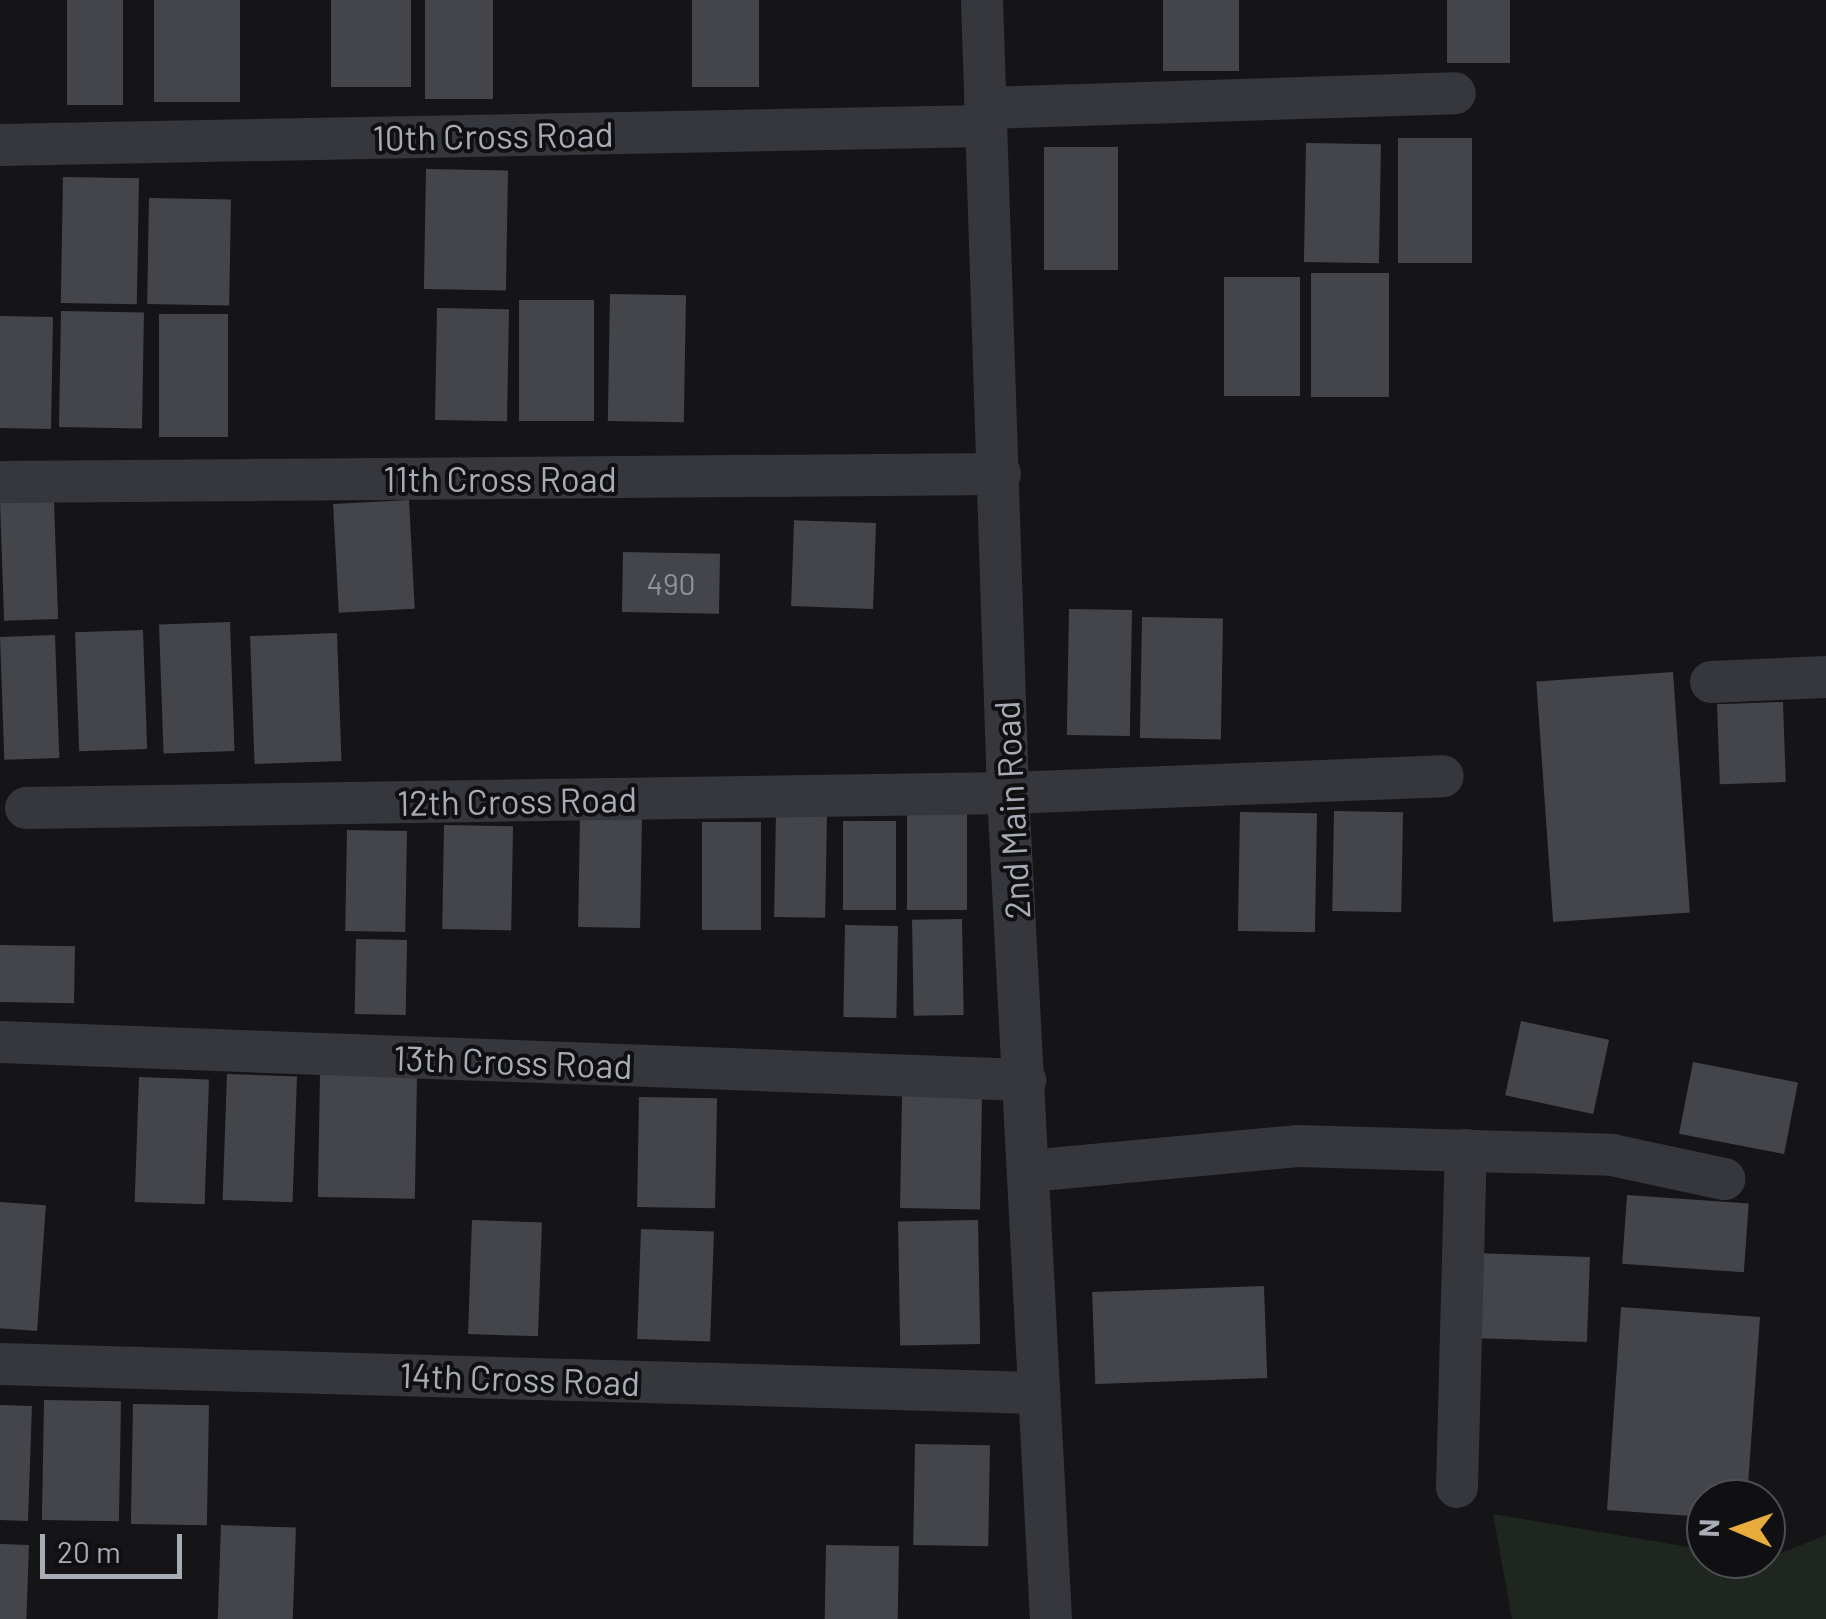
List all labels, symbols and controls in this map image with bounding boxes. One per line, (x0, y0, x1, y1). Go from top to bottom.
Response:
street label: 10th Cross Road (372, 112, 614, 158)
street label: 11th Cross Road (383, 457, 617, 499)
house number: 490 (646, 565, 696, 601)
street label: 2nd Main Road (984, 700, 1038, 920)
street label: 12th Cross Road (397, 777, 637, 823)
street label: 13th Cross Road (393, 1036, 633, 1086)
street label: 14th Cross Road (399, 1353, 641, 1403)
north arrow (1686, 1479, 1786, 1579)
scale bar (45, 1514, 188, 1576)
text: N (1691, 1518, 1725, 1538)
text: 20 m (57, 1533, 121, 1569)

